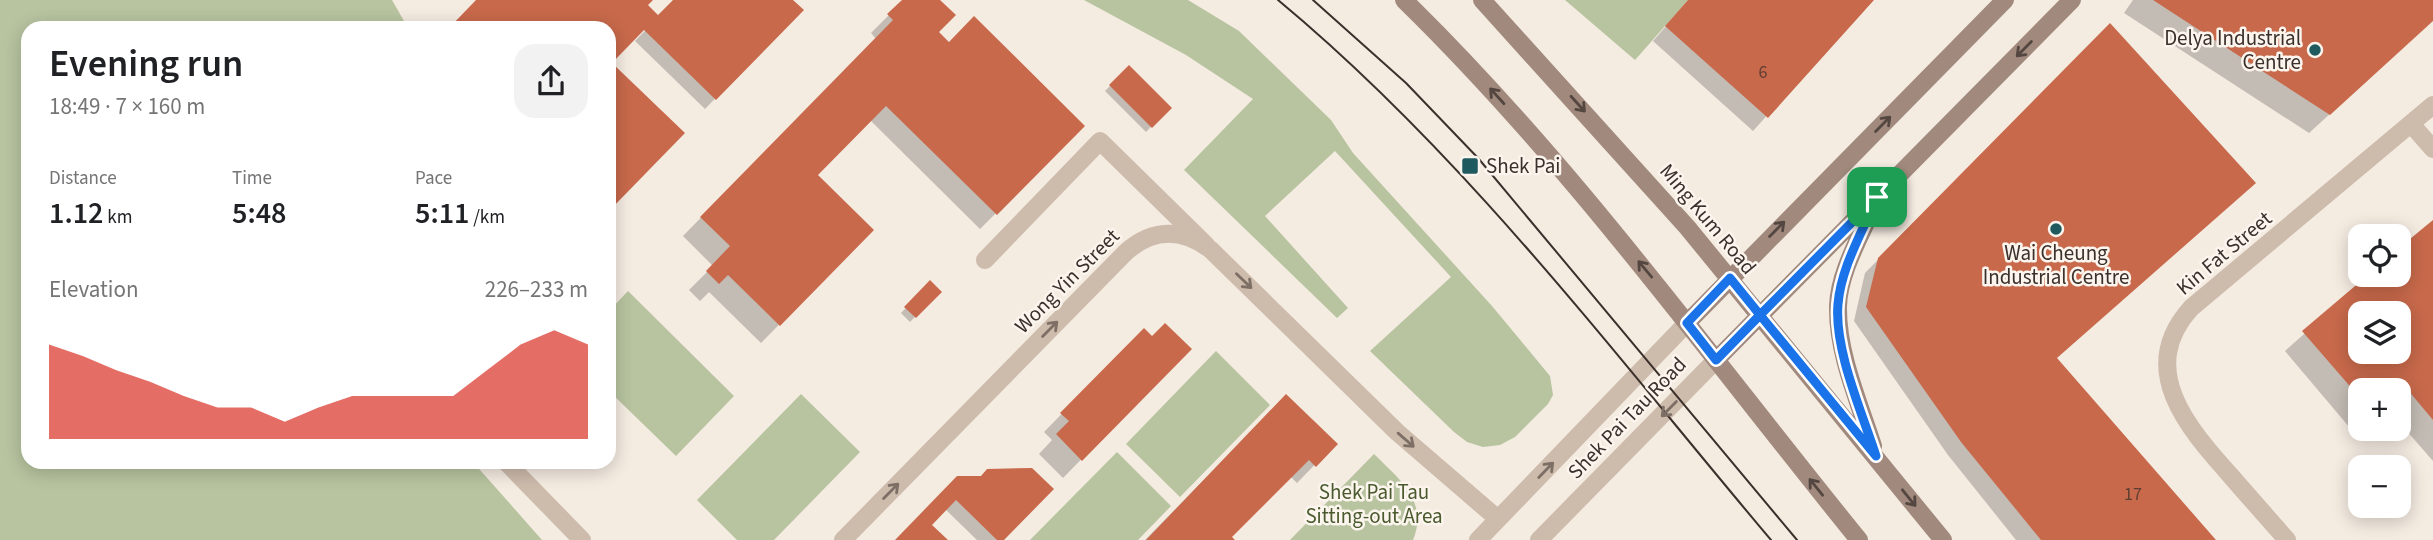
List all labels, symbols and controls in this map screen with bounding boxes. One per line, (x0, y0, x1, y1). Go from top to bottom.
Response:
place label: Delya Industrial Centre (2164, 23, 2301, 77)
text: Evening run (49, 37, 243, 91)
one-way arrow (2015, 40, 2032, 57)
marker: Delya Industrial Centre (2307, 42, 2323, 58)
button: share (514, 44, 588, 118)
house number: 6 (1759, 60, 1768, 85)
one-way arrow (1489, 87, 1505, 105)
text: 18:49 · 7 × 160 m (49, 90, 205, 123)
one-way arrow (1570, 95, 1586, 113)
one-way arrow (1874, 115, 1891, 132)
place label: Shek Pai (1486, 151, 1560, 181)
marker: Shek Pai (1460, 156, 1480, 176)
street label: Ming Kum Road (1653, 157, 1763, 281)
text: Distance (49, 165, 117, 192)
text: Time (232, 165, 272, 192)
text: Pace (415, 165, 452, 192)
pin (1847, 167, 1907, 227)
icon: arrive (1858, 178, 1896, 216)
text: 1.12 (49, 192, 103, 235)
text: 5:48 (232, 192, 286, 235)
text: 5:11 (415, 192, 469, 235)
text: km (103, 204, 132, 231)
text: /km (469, 204, 505, 231)
street label: Kin Fat Street (2170, 204, 2278, 302)
one-way arrow (1768, 221, 1785, 238)
marker: Wai Cheung Industrial Centre (2048, 221, 2064, 237)
street label: Wong Yin Street (1008, 222, 1126, 340)
map controls (2348, 224, 2411, 518)
button: locate (2348, 224, 2411, 287)
place label: Wai Cheung Industrial Centre (1983, 238, 2129, 292)
one-way arrow (1637, 261, 1653, 279)
text: Elevation (49, 273, 139, 306)
text: 226–233 m (485, 273, 588, 306)
one-way arrow (1235, 273, 1252, 290)
button: layers (2348, 301, 2411, 364)
one-way arrow (1042, 321, 1059, 338)
street label: Shek Pai Tau Road (1561, 350, 1693, 486)
button: + (2348, 378, 2411, 441)
one-way arrow (1660, 400, 1677, 417)
one-way arrow (1397, 432, 1415, 448)
button: − (2348, 455, 2411, 518)
one-way arrow (1537, 462, 1554, 479)
park label: Shek Pai Tau Sitting-out Area (1305, 477, 1443, 531)
one-way arrow (1808, 479, 1824, 497)
house number: 17 (2124, 482, 2142, 507)
one-way arrow (882, 483, 899, 500)
one-way arrow (1902, 488, 1917, 507)

